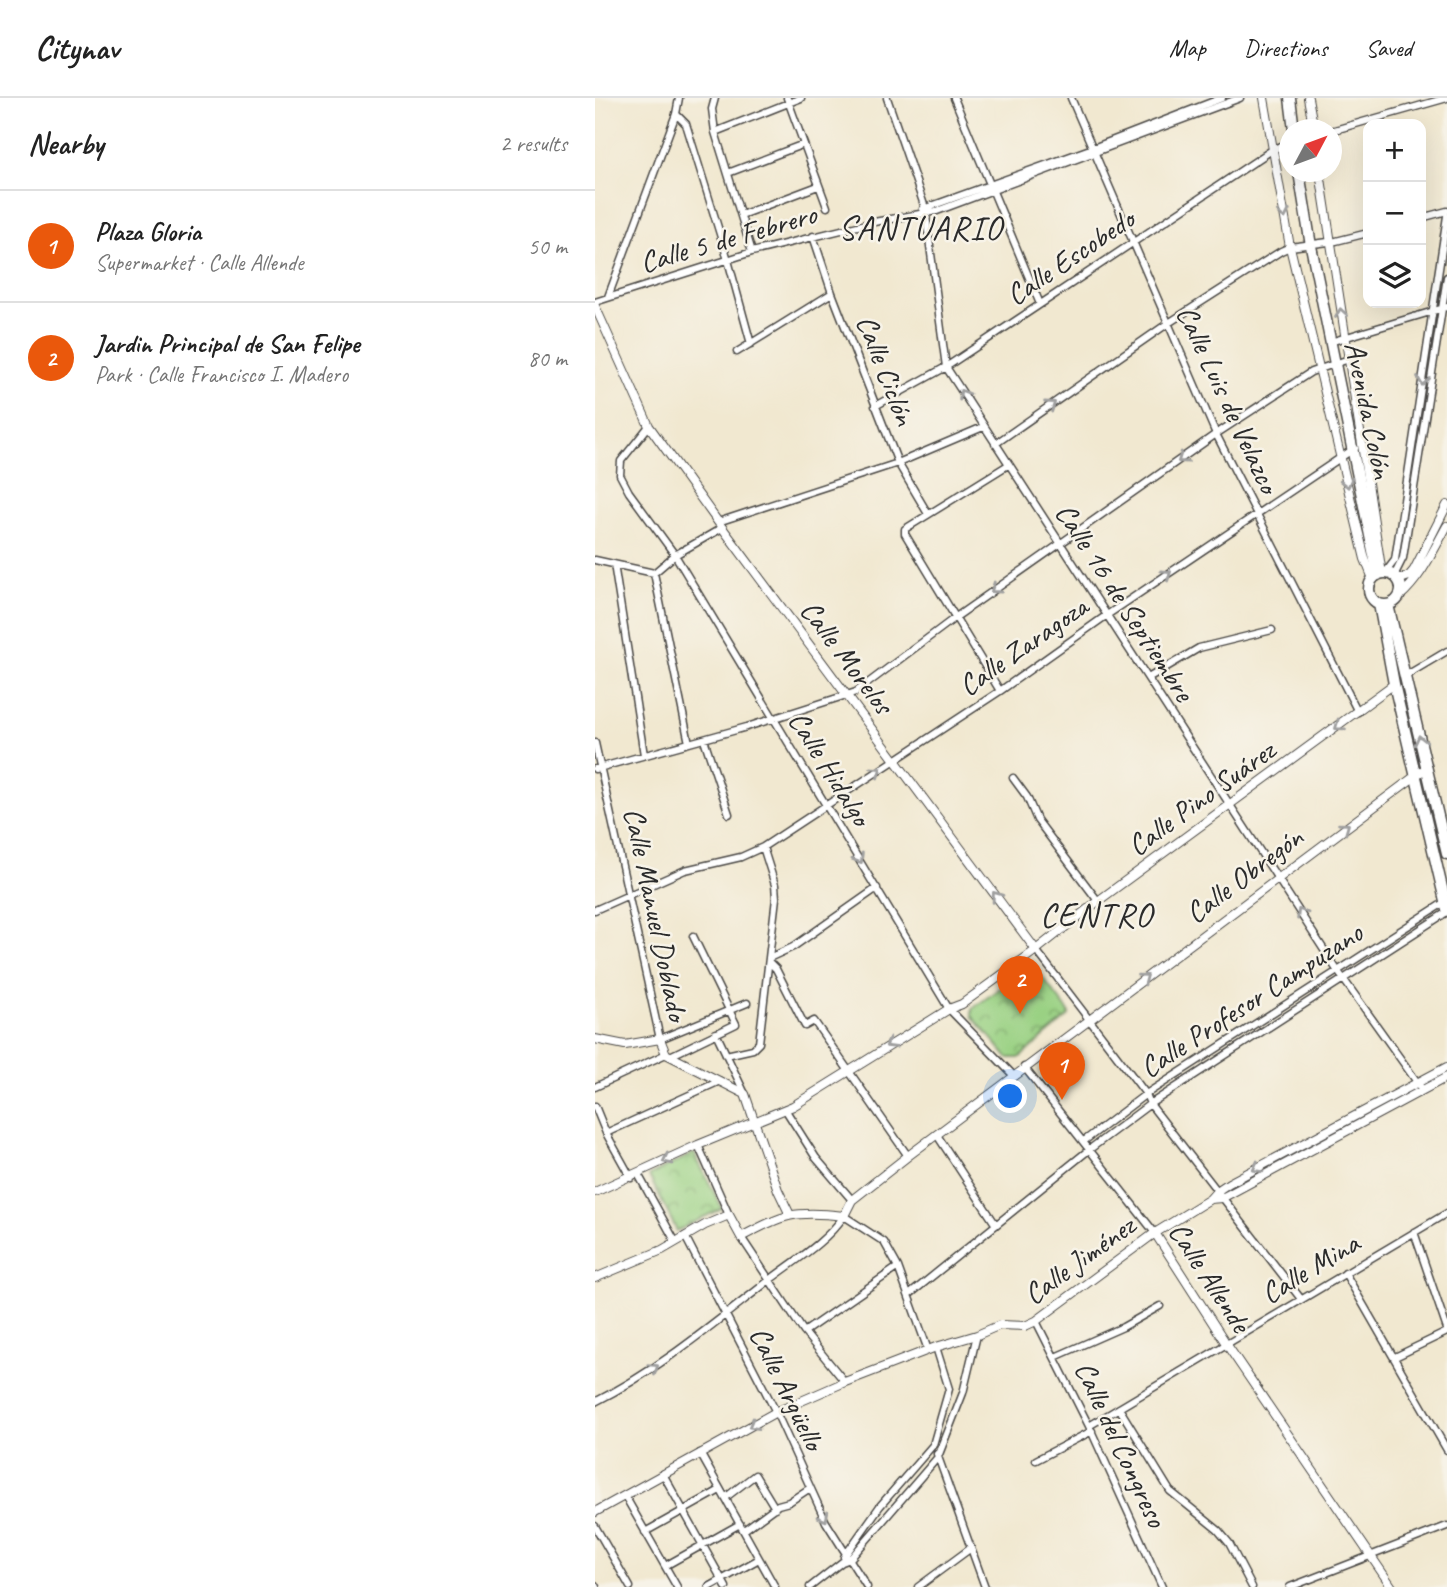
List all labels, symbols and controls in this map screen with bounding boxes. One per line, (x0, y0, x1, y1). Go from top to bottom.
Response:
text: Citynav (35, 27, 119, 69)
text: Map (1169, 33, 1206, 63)
text: Directions (1244, 33, 1327, 63)
text: Saved (1365, 33, 1412, 63)
north arrow (1279, 119, 1342, 182)
map controls (1363, 119, 1426, 308)
button: + (1363, 119, 1426, 182)
text: Nearby (28, 125, 104, 163)
text: 2 results (500, 129, 567, 158)
button: − (1363, 182, 1426, 245)
street label: Calle 5 de Febrero (635, 194, 822, 281)
street label: Calle Escobedo (998, 198, 1144, 314)
district label: SANTUARIO (839, 207, 1005, 249)
one-way arrow (1275, 207, 1290, 219)
text: Plaza Gloria (95, 215, 201, 248)
text: 1 (46, 232, 56, 261)
text: 50 m (528, 232, 567, 261)
button: layers (1363, 245, 1426, 308)
text: Supermarket · Calle Allende (95, 248, 304, 277)
street label: Calle Luis de Velazco (1168, 299, 1289, 502)
one-way arrow (1334, 307, 1349, 318)
street label: Calle Ciclón (848, 310, 925, 432)
text: Jardin Principal de San Felipe (95, 327, 360, 360)
street label: Avenida Colón (1336, 338, 1402, 483)
text: 2 (46, 344, 56, 373)
text: 80 m (528, 344, 567, 373)
text: Park · Calle Francisco I. Madero (95, 360, 348, 389)
one-way arrow (1415, 375, 1430, 387)
one-way arrow (958, 388, 971, 401)
one-way arrow (1043, 400, 1056, 413)
one-way arrow (1177, 451, 1190, 463)
one-way arrow (1338, 477, 1353, 489)
street label: Calle 16 de Septiembre (1047, 496, 1204, 710)
one-way arrow (1159, 570, 1172, 582)
one-way arrow (990, 581, 1003, 593)
street label: Calle Zaragoza (951, 586, 1097, 704)
street label: Calle Morelos (792, 592, 904, 724)
street label: Calle Hidalgo (780, 704, 882, 835)
one-way arrow (1334, 717, 1347, 730)
street label: Calle Pino Suárez (1120, 730, 1284, 864)
one-way arrow (1414, 734, 1428, 746)
one-way arrow (869, 767, 882, 779)
street label: Calle Manuel Doblado (615, 804, 698, 1027)
street label: Calle Obregón (1178, 818, 1312, 932)
one-way arrow (1338, 823, 1350, 835)
one-way arrow (851, 852, 864, 865)
one-way arrow (991, 891, 1004, 903)
district label: CENTRO (1040, 894, 1155, 936)
one-way arrow (1297, 907, 1310, 920)
street label: Calle Profesor Campuzano (1132, 913, 1371, 1086)
pin: 2 (997, 956, 1043, 1014)
one-way arrow (1136, 974, 1149, 987)
one-way arrow (885, 1036, 898, 1049)
pin: 1 (1039, 1042, 1085, 1100)
your location (993, 1079, 1027, 1113)
one-way arrow (662, 1152, 675, 1166)
one-way arrow (1251, 1160, 1264, 1173)
street label: Calle Jiménez (1016, 1205, 1144, 1313)
street label: Calle Allende (1160, 1214, 1261, 1341)
street label: Calle Mina (1254, 1223, 1368, 1312)
street label: Calle Argüello (741, 1320, 835, 1459)
street label: Calle del Congreso (1066, 1355, 1177, 1534)
one-way arrow (646, 1363, 659, 1376)
one-way arrow (748, 1417, 760, 1430)
one-way arrow (816, 1510, 829, 1522)

